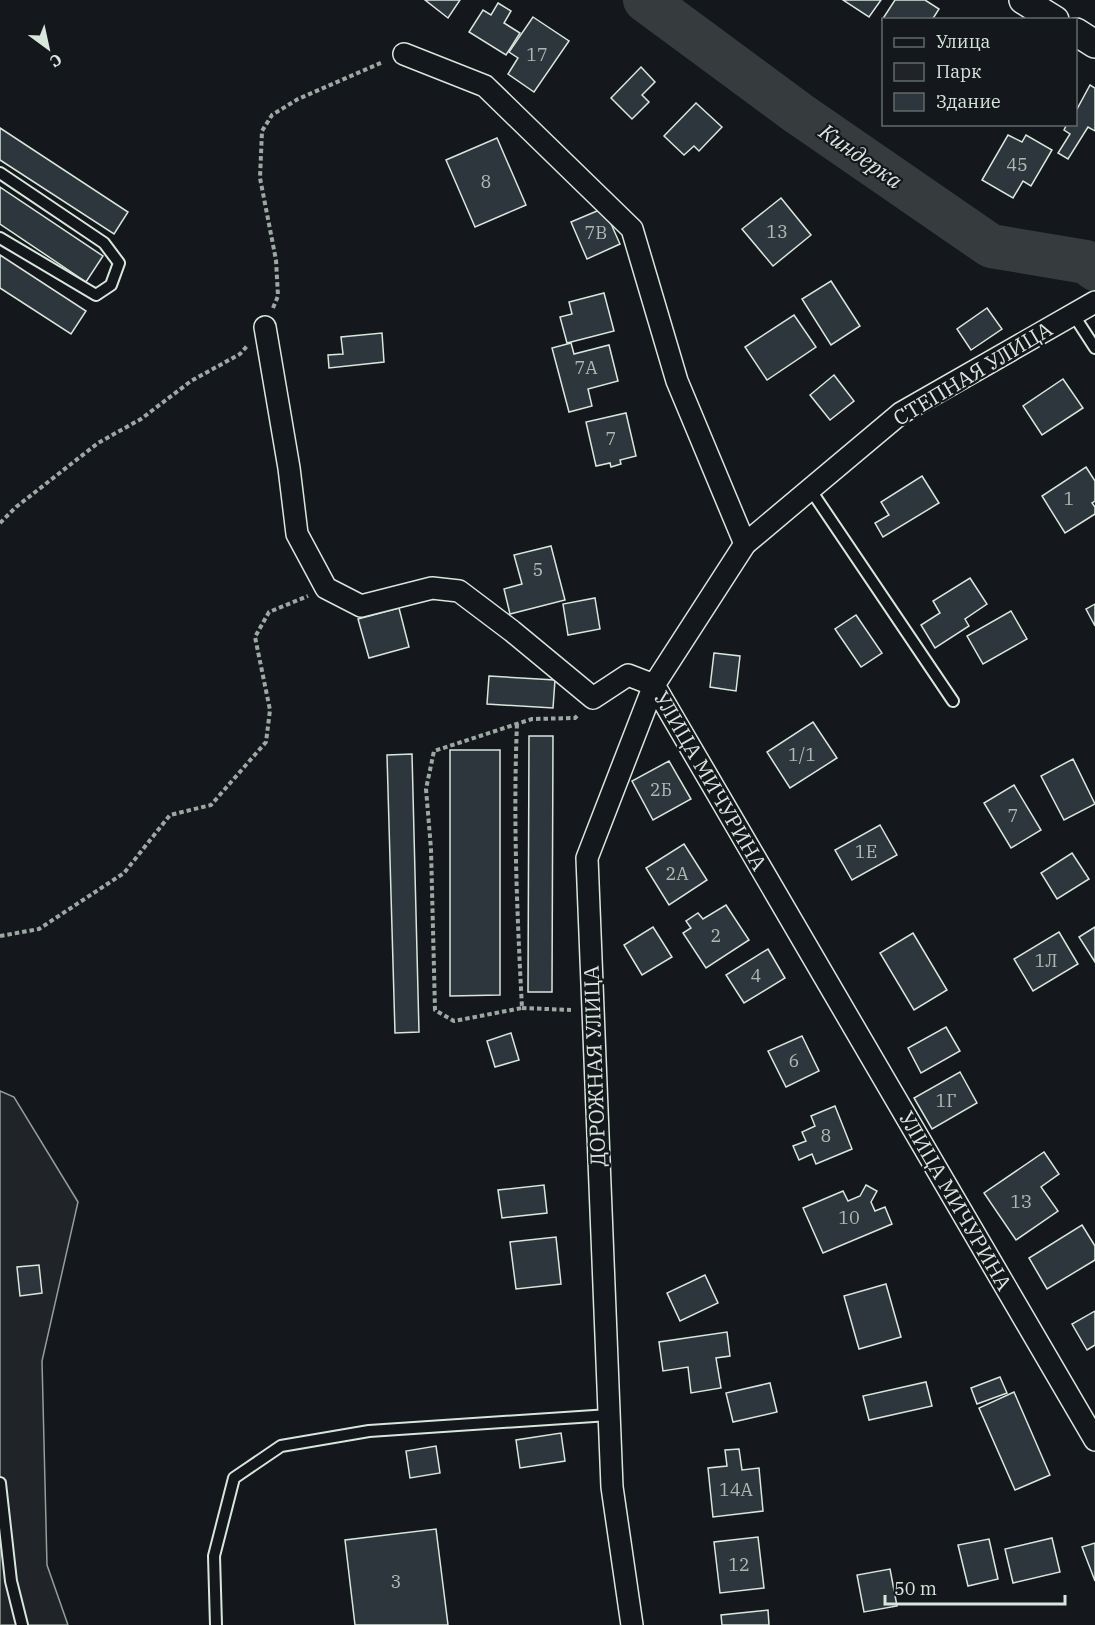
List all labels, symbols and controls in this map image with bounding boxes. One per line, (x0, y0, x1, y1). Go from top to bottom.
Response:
north arrow (18, 18, 78, 78)
legend (882, 18, 1077, 126)
text: Улица (936, 30, 991, 53)
house number: 17 (526, 43, 548, 66)
text: С (46, 49, 66, 72)
text: Парк (936, 60, 982, 83)
text: Здание (936, 90, 1001, 113)
water label: Киндерка (813, 116, 909, 195)
house number: 45 (1006, 153, 1028, 176)
house number: 8 (481, 170, 491, 193)
house number: 13 (766, 220, 788, 243)
house number: 7В (585, 221, 607, 244)
street label: СТЕПНАЯ УЛИЦА (888, 314, 1058, 432)
house number: 7А (574, 356, 598, 379)
house number: 7 (606, 427, 616, 450)
house number: 1 (1064, 487, 1074, 510)
house number: 5 (533, 558, 543, 581)
street label: УЛИЦА МИЧУРИНА (648, 686, 774, 876)
house number: 1/1 (788, 743, 816, 766)
house number: 2Б (650, 778, 672, 801)
house number: 7 (1008, 804, 1018, 827)
house number: 1Е (855, 840, 877, 863)
house number: 2А (665, 862, 689, 885)
house number: 2 (711, 924, 721, 947)
house number: 1Л (1034, 949, 1058, 972)
street label: ДОРОЖНАЯ УЛИЦА (576, 964, 612, 1167)
house number: 4 (751, 964, 761, 987)
house number: 6 (789, 1049, 799, 1072)
house number: 1Г (936, 1089, 956, 1112)
street label: УЛИЦА МИЧУРИНА (893, 1106, 1019, 1296)
house number: 8 (821, 1124, 831, 1147)
house number: 1З (1010, 1190, 1032, 1213)
house number: 10 (838, 1206, 860, 1229)
house number: 14А (719, 1478, 754, 1501)
house number: 12 (728, 1553, 750, 1576)
scale bar (885, 1568, 1065, 1606)
house number: 3 (391, 1570, 401, 1593)
text: 50 m (894, 1577, 937, 1600)

